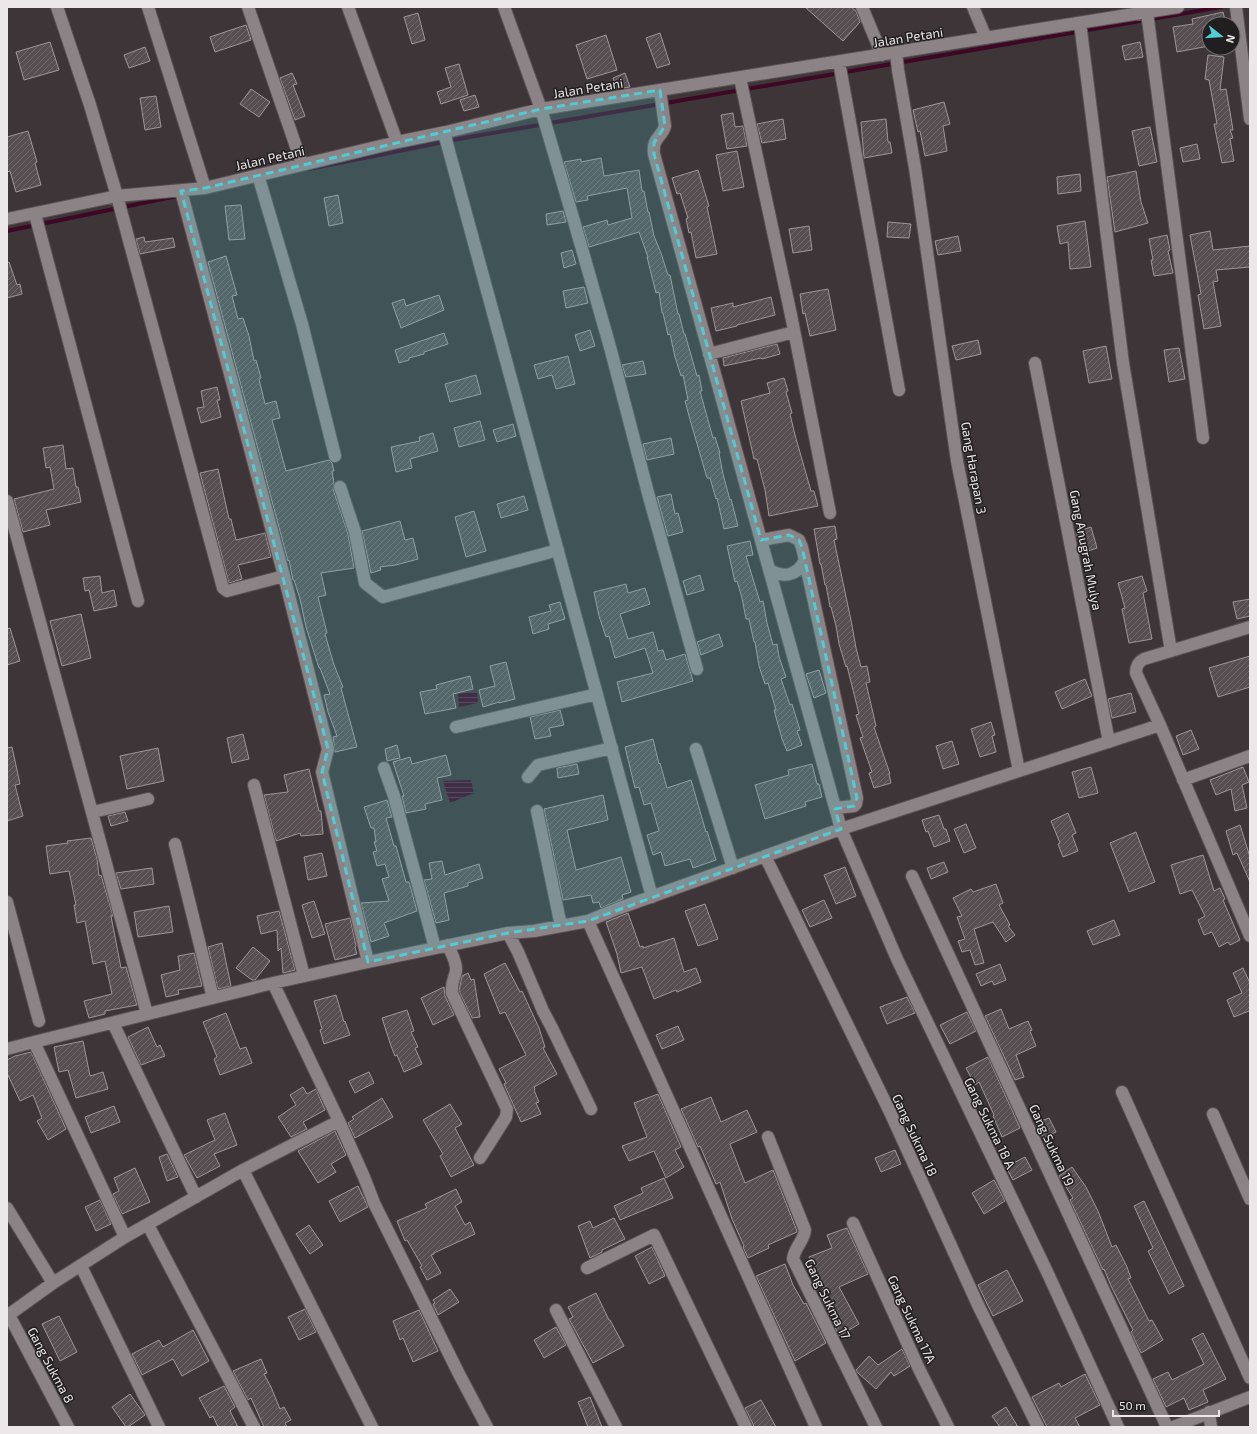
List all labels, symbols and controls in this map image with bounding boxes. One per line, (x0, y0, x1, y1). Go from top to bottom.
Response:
north arrow (1201, 16, 1241, 56)
street label: Jalan Petani (872, 24, 944, 50)
text: N (1224, 33, 1238, 45)
street label: Jalan Petani (552, 75, 624, 101)
street label: Jalan Petani (234, 142, 306, 174)
street label: Gang Harapan 3 (958, 421, 990, 515)
street label: Gang Anugrah Mulya (1066, 489, 1106, 611)
street label: Gang Sukma 18 A (961, 1075, 1019, 1171)
street label: Gang Sukma 18 (889, 1091, 941, 1179)
street label: Gang Sukma 19 (1026, 1102, 1078, 1188)
street label: Gang Sukma 17 (802, 1256, 855, 1342)
street label: Gang Sukma 17A (885, 1272, 939, 1366)
street label: Gang Sukma 8 (24, 1324, 78, 1406)
scale bar (1113, 1392, 1219, 1418)
text: 50 m (1119, 1398, 1146, 1412)

